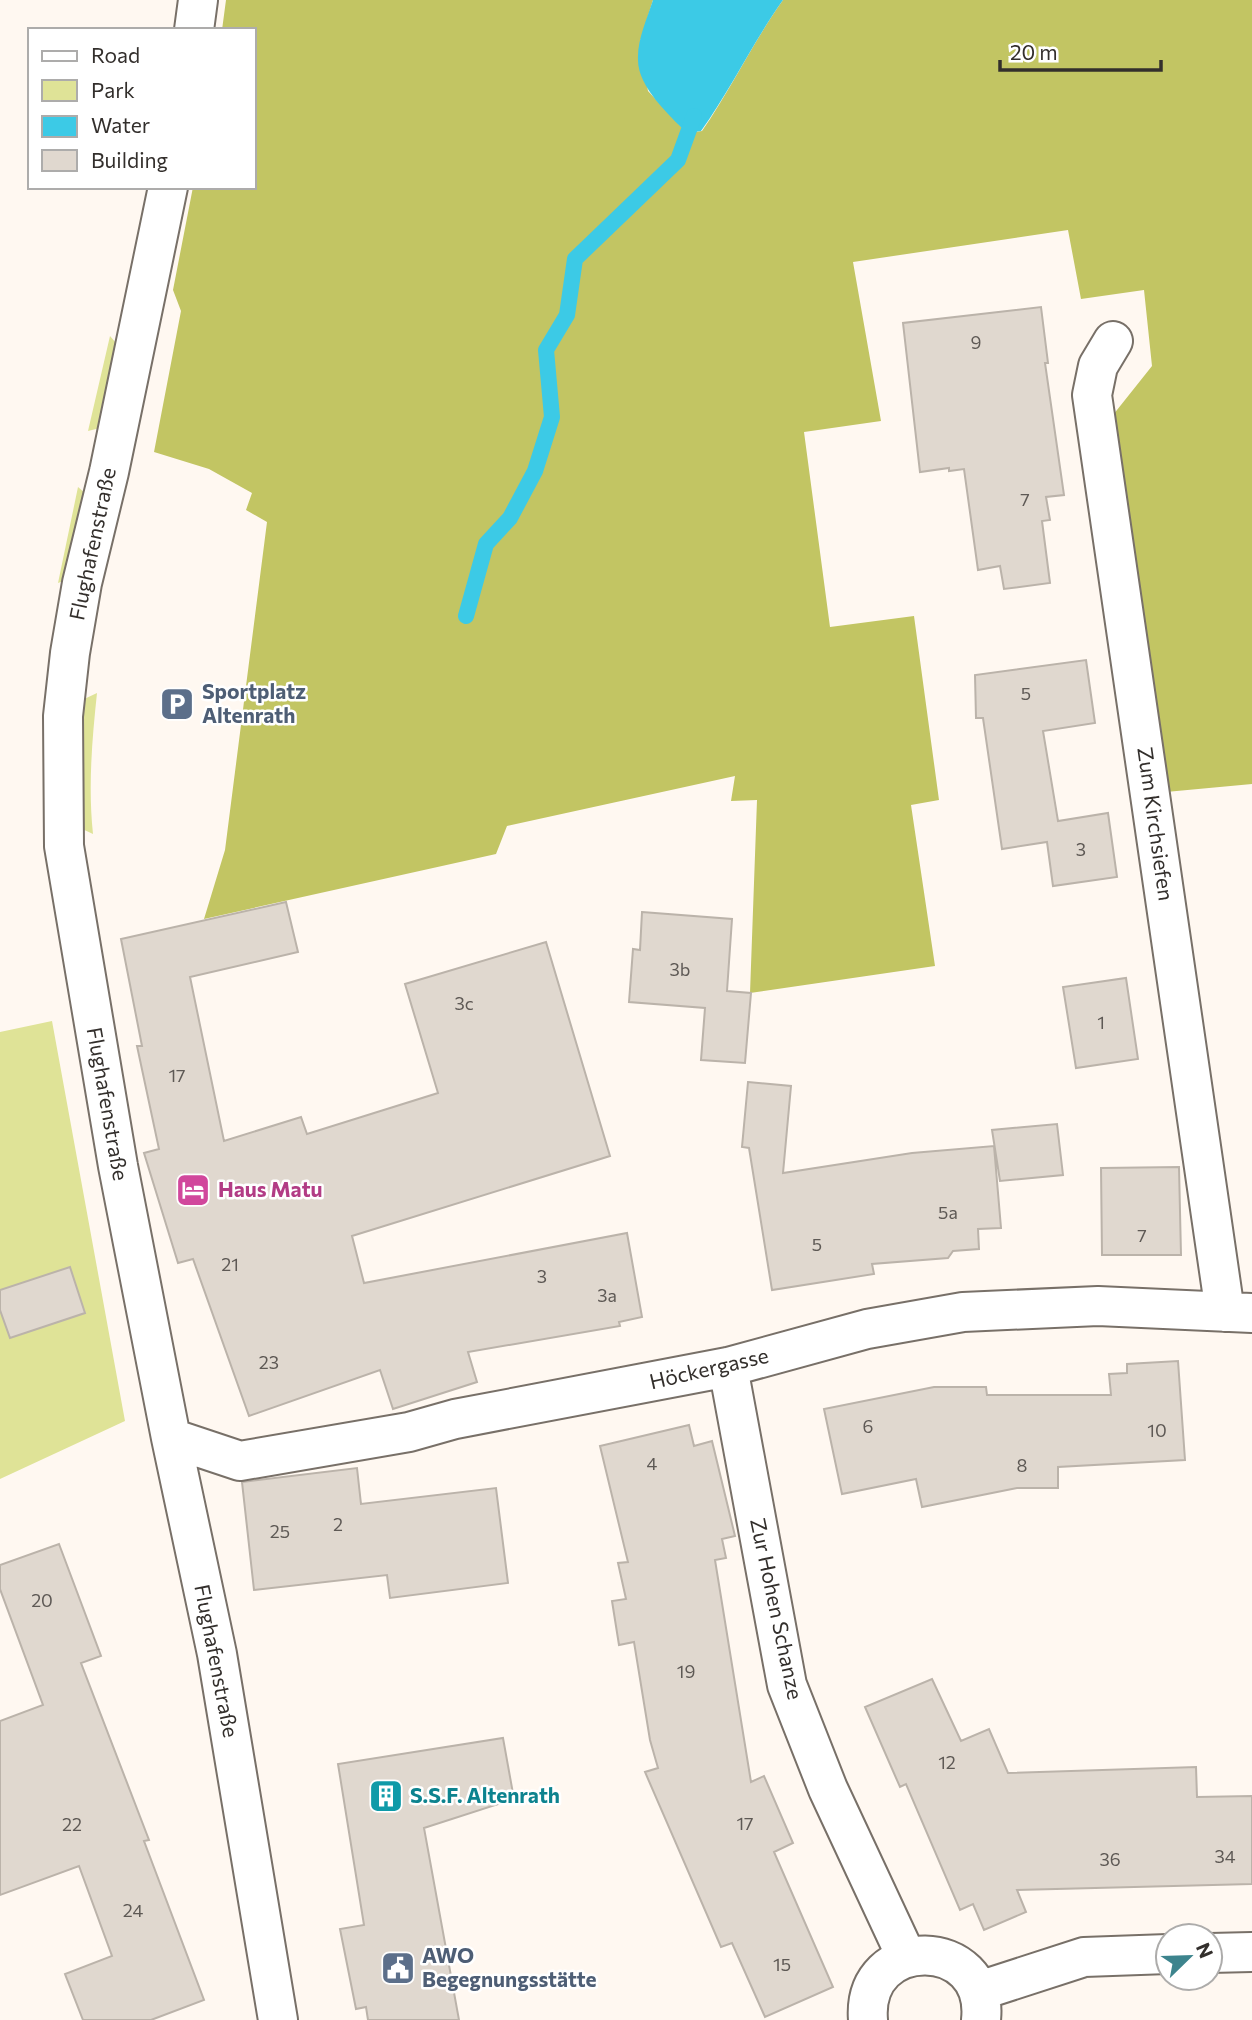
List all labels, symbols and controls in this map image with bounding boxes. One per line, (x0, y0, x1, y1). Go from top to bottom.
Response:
legend (28, 28, 256, 189)
scale bar (1000, 28, 1161, 72)
text: 20 m (1010, 39, 1058, 64)
text: Road (91, 42, 140, 67)
text: Park (91, 77, 135, 102)
text: Water (91, 112, 150, 137)
text: Building (91, 147, 168, 172)
house number: 9 (971, 331, 981, 353)
street label: Flughafenstraße (63, 465, 120, 622)
house number: 7 (1020, 488, 1030, 510)
place label: Sportplatz Altenrath (202, 678, 306, 727)
house number: 5 (1021, 682, 1031, 704)
parking icon: Sportplatz Altenrath (158, 685, 196, 723)
street label: Zum Kirchsiefen (1133, 745, 1180, 902)
house number: 3 (1076, 838, 1086, 860)
house number: 3b (670, 958, 690, 980)
house number: 3c (454, 992, 474, 1014)
house number: 1 (1097, 1011, 1105, 1033)
street label: Flughafenstraße (83, 1025, 134, 1182)
house number: 17 (168, 1064, 186, 1086)
hotel icon: Haus Matu (174, 1171, 212, 1209)
place label: Haus Matu (218, 1176, 323, 1201)
house number: 5a (938, 1201, 958, 1223)
house number: 7 (1137, 1224, 1147, 1246)
house number: 5 (812, 1233, 822, 1255)
house number: 21 (221, 1253, 239, 1275)
house number: 3 (537, 1265, 547, 1287)
house number: 3a (597, 1284, 617, 1306)
street label: Höckergasse (647, 1342, 771, 1393)
house number: 23 (259, 1351, 279, 1373)
house number: 6 (863, 1415, 873, 1437)
house number: 10 (1147, 1419, 1167, 1441)
house number: 4 (647, 1452, 658, 1474)
house number: 8 (1017, 1454, 1028, 1476)
house number: 2 (333, 1513, 343, 1535)
street label: Zur Hohen Schanze (746, 1516, 809, 1702)
house number: 25 (270, 1520, 290, 1542)
street label: Flughafenstraße (190, 1582, 245, 1739)
house number: 20 (31, 1589, 53, 1611)
house number: 19 (677, 1660, 695, 1682)
house number: 12 (938, 1751, 956, 1773)
building icon: S.S.F. Altenrath (367, 1777, 405, 1815)
place label: S.S.F. Altenrath (410, 1782, 560, 1807)
house number: 17 (736, 1812, 754, 1834)
house number: 22 (62, 1813, 82, 1835)
house number: 34 (1214, 1845, 1236, 1867)
house number: 36 (1099, 1848, 1121, 1870)
house number: 24 (123, 1899, 143, 1921)
north arrow (1154, 1922, 1224, 1992)
text: N (1192, 1939, 1218, 1961)
place label: AWO Begegnungsstätte (422, 1942, 597, 1991)
public building icon: AWO Begegnungsstätte (379, 1949, 417, 1987)
house number: 15 (773, 1953, 791, 1975)

